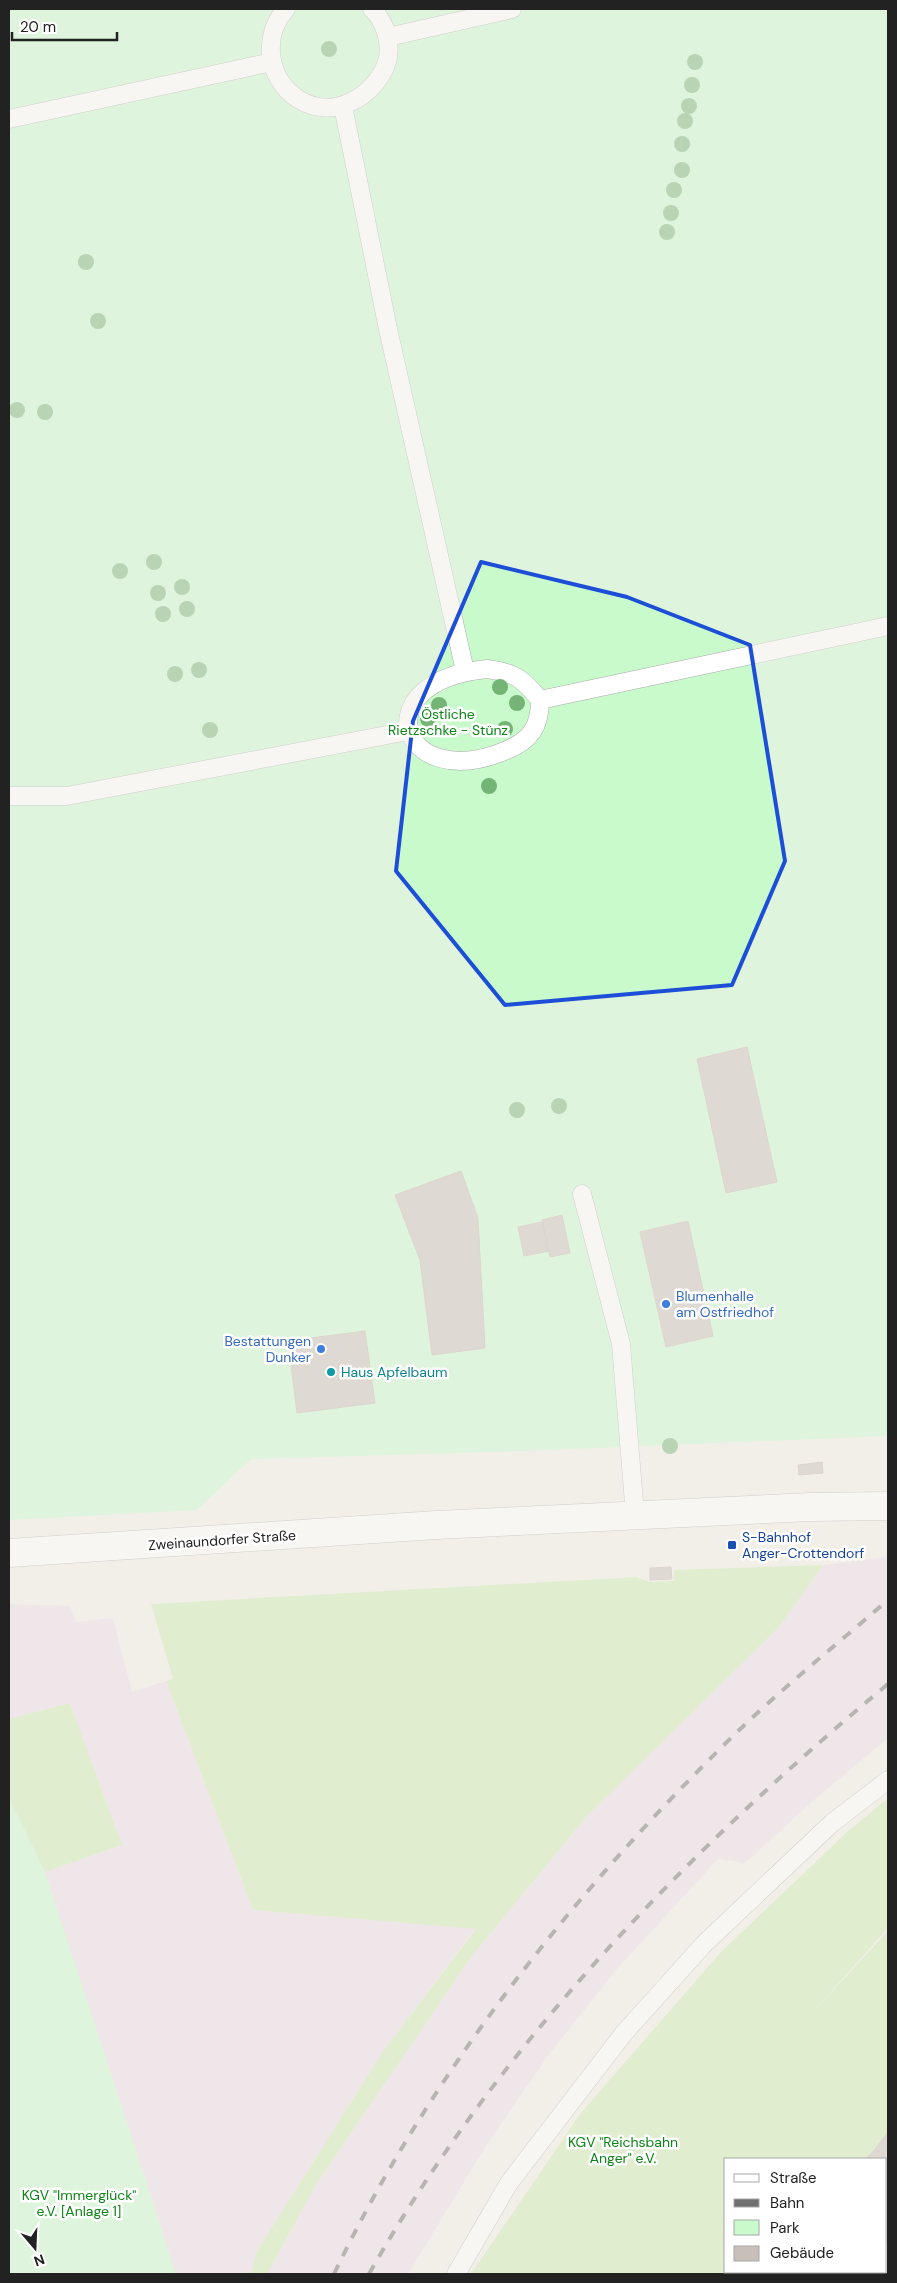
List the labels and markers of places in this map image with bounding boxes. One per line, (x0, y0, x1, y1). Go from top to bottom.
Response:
place label: Blumenhalle am Ostfriedhof (676, 1287, 774, 1321)
marker: Blumenhalle am Ostfriedhof (660, 1298, 672, 1310)
place label: Bestattungen Dunker (224, 1332, 311, 1366)
marker: Bestattungen Dunker (315, 1343, 327, 1355)
place label: Haus Apfelbaum (341, 1363, 447, 1381)
marker: Haus Apfelbaum (325, 1366, 337, 1378)
place label: S-Bahnhof Anger-Crottendorf (742, 1528, 865, 1562)
marker: S-Bahnhof Anger-Crottendorf (726, 1539, 738, 1551)

